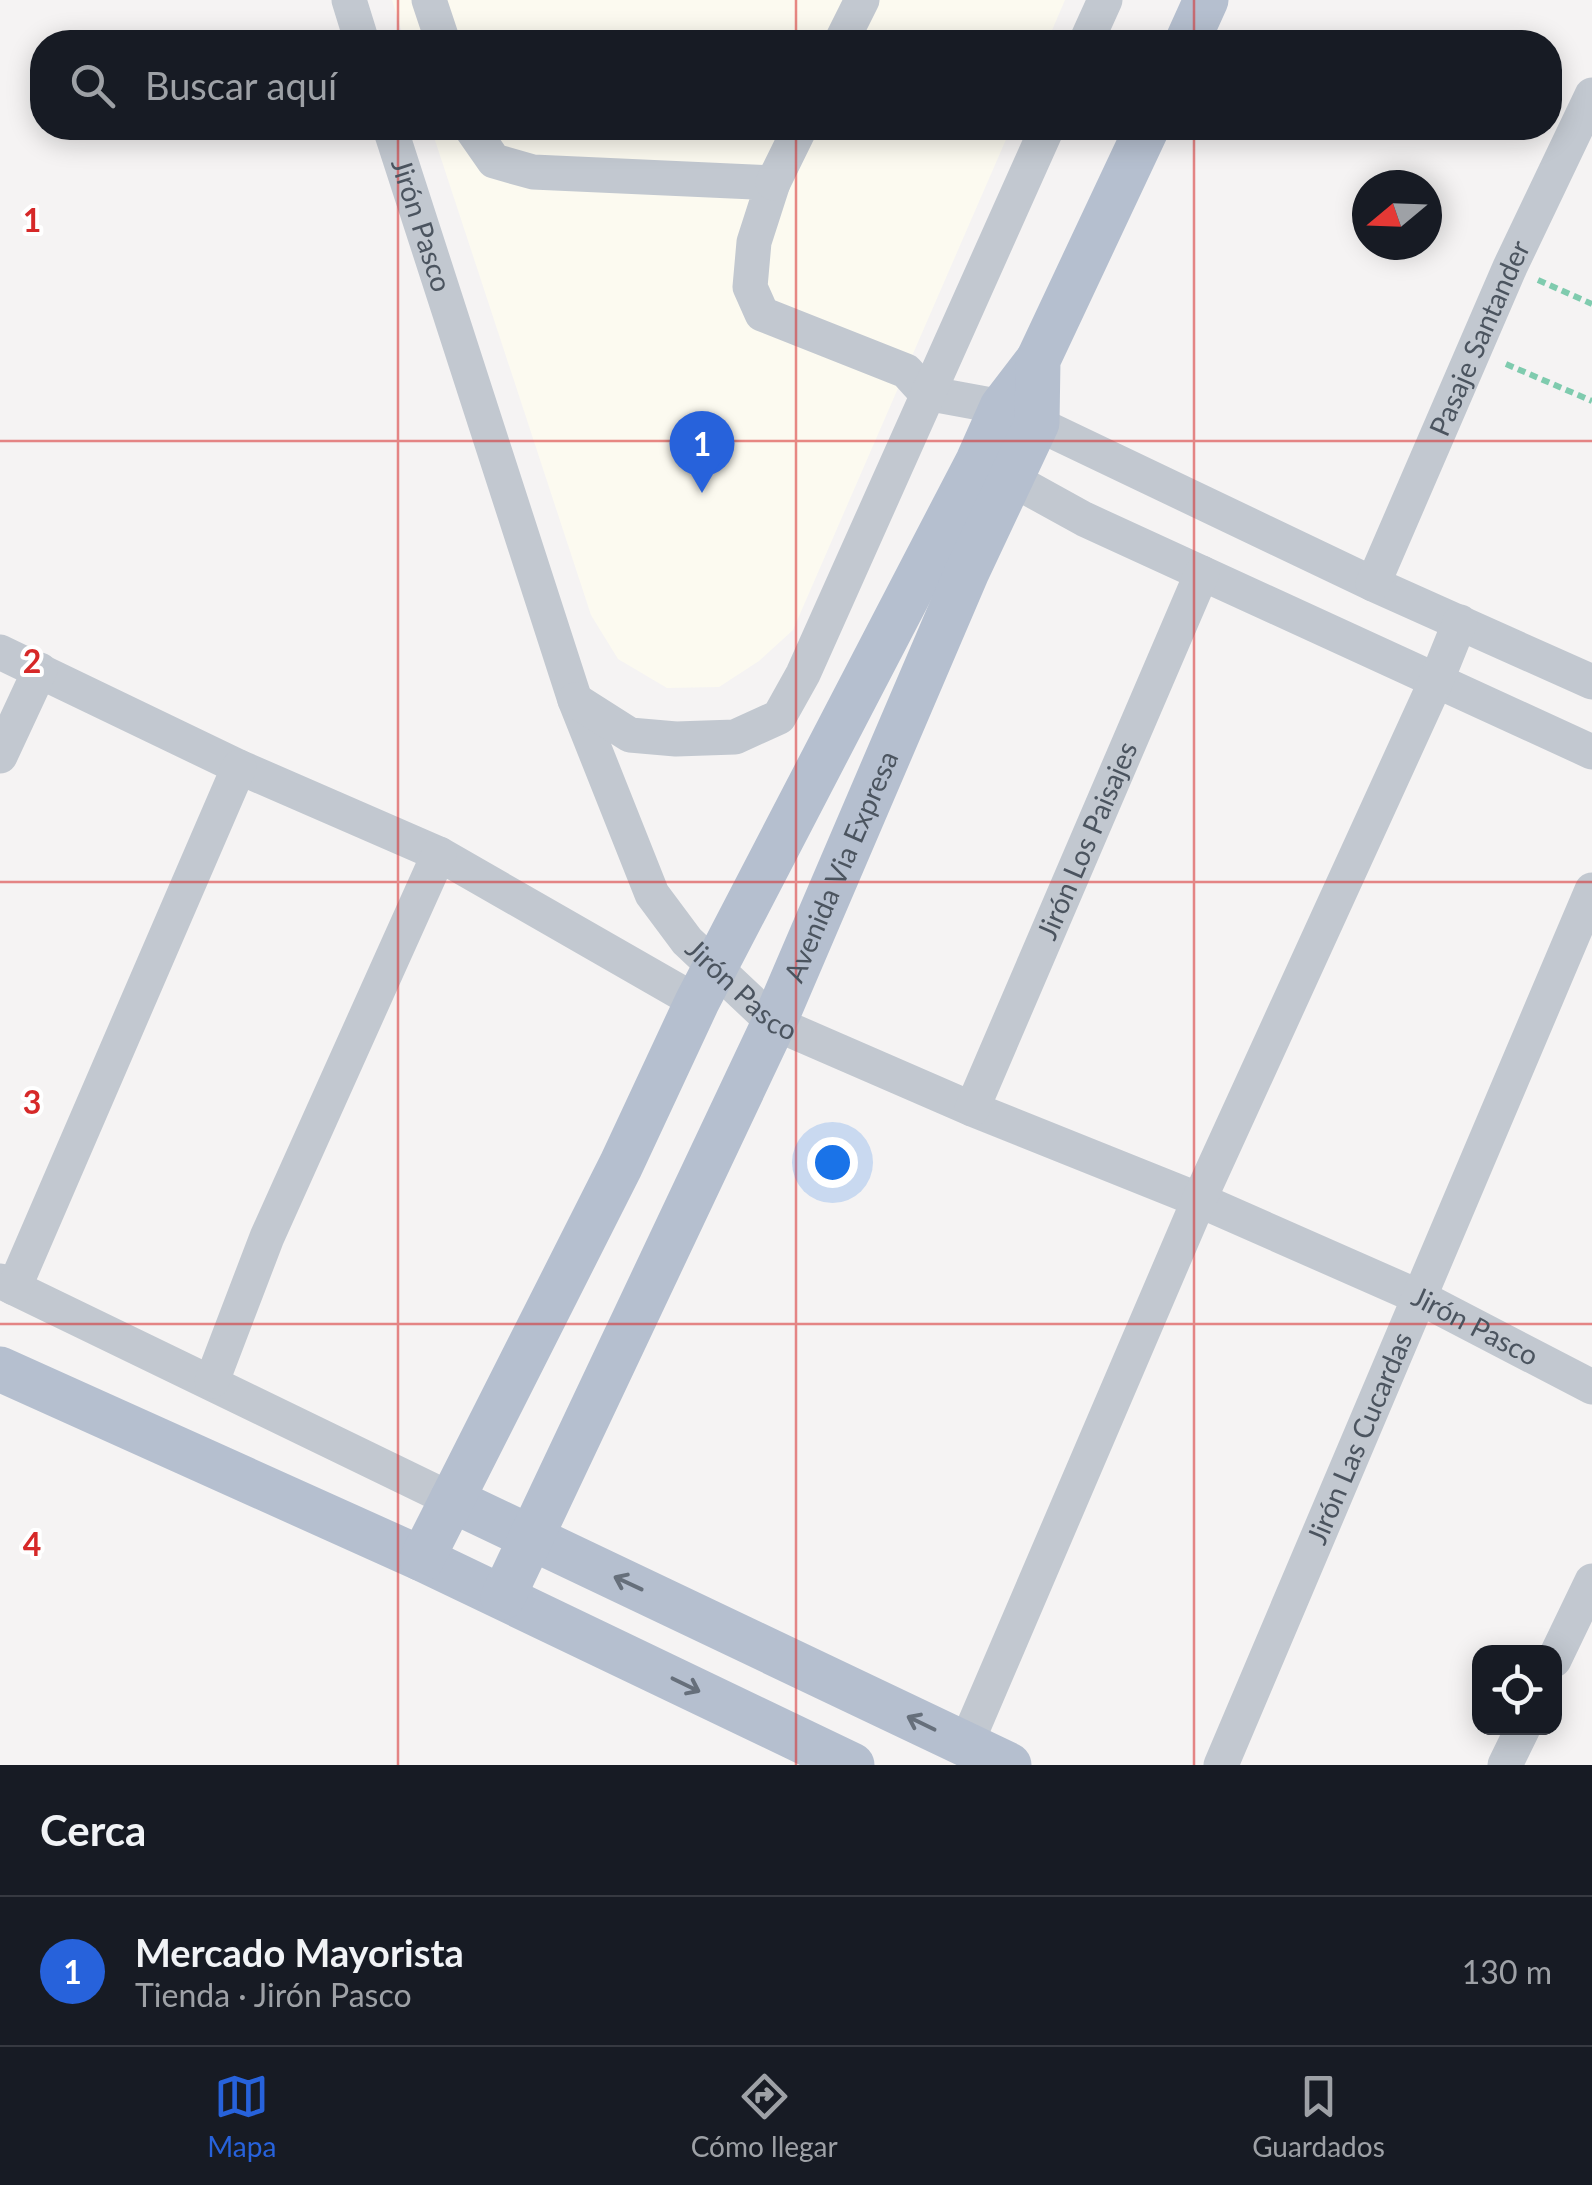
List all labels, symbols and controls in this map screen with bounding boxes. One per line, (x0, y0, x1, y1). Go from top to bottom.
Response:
search box (30, 30, 1562, 140)
icon: search (65, 58, 120, 113)
text: Buscar aquí (145, 62, 337, 108)
street label: Jirón Pasco (385, 154, 460, 296)
north arrow (1352, 170, 1442, 260)
text: 1 (23, 200, 41, 239)
street label: Pasaje Santander (1421, 234, 1536, 441)
pin: 1 (670, 410, 734, 493)
text: 2 (23, 641, 41, 680)
street label: Jirón Los Paisajes (1029, 736, 1144, 944)
street label: Avenida Via Expresa (776, 745, 904, 987)
street label: Jirón Pasco (679, 931, 802, 1047)
text: 3 (23, 1082, 41, 1121)
your location (807, 1137, 858, 1188)
street label: Jirón Pasco (1407, 1278, 1545, 1372)
street label: Jirón Las Cucardas (1299, 1327, 1419, 1549)
text: 4 (23, 1524, 41, 1563)
one-way arrow (614, 1572, 644, 1591)
map controls (1472, 1645, 1562, 1735)
button: locate (1472, 1645, 1562, 1735)
one-way arrow (670, 1676, 700, 1695)
one-way arrow (907, 1712, 937, 1731)
text: Cerca (40, 1805, 146, 1855)
text: Mercado Mayorista (135, 1929, 464, 1975)
text: 1 (63, 1952, 82, 1991)
text: 130 m (1462, 1952, 1552, 1991)
text: Tienda · Jirón Pasco (135, 1975, 412, 2014)
tab: Mapa (207, 2069, 276, 2163)
tab: Cómo llegar (691, 2069, 838, 2163)
tab: Guardados (1252, 2069, 1385, 2163)

